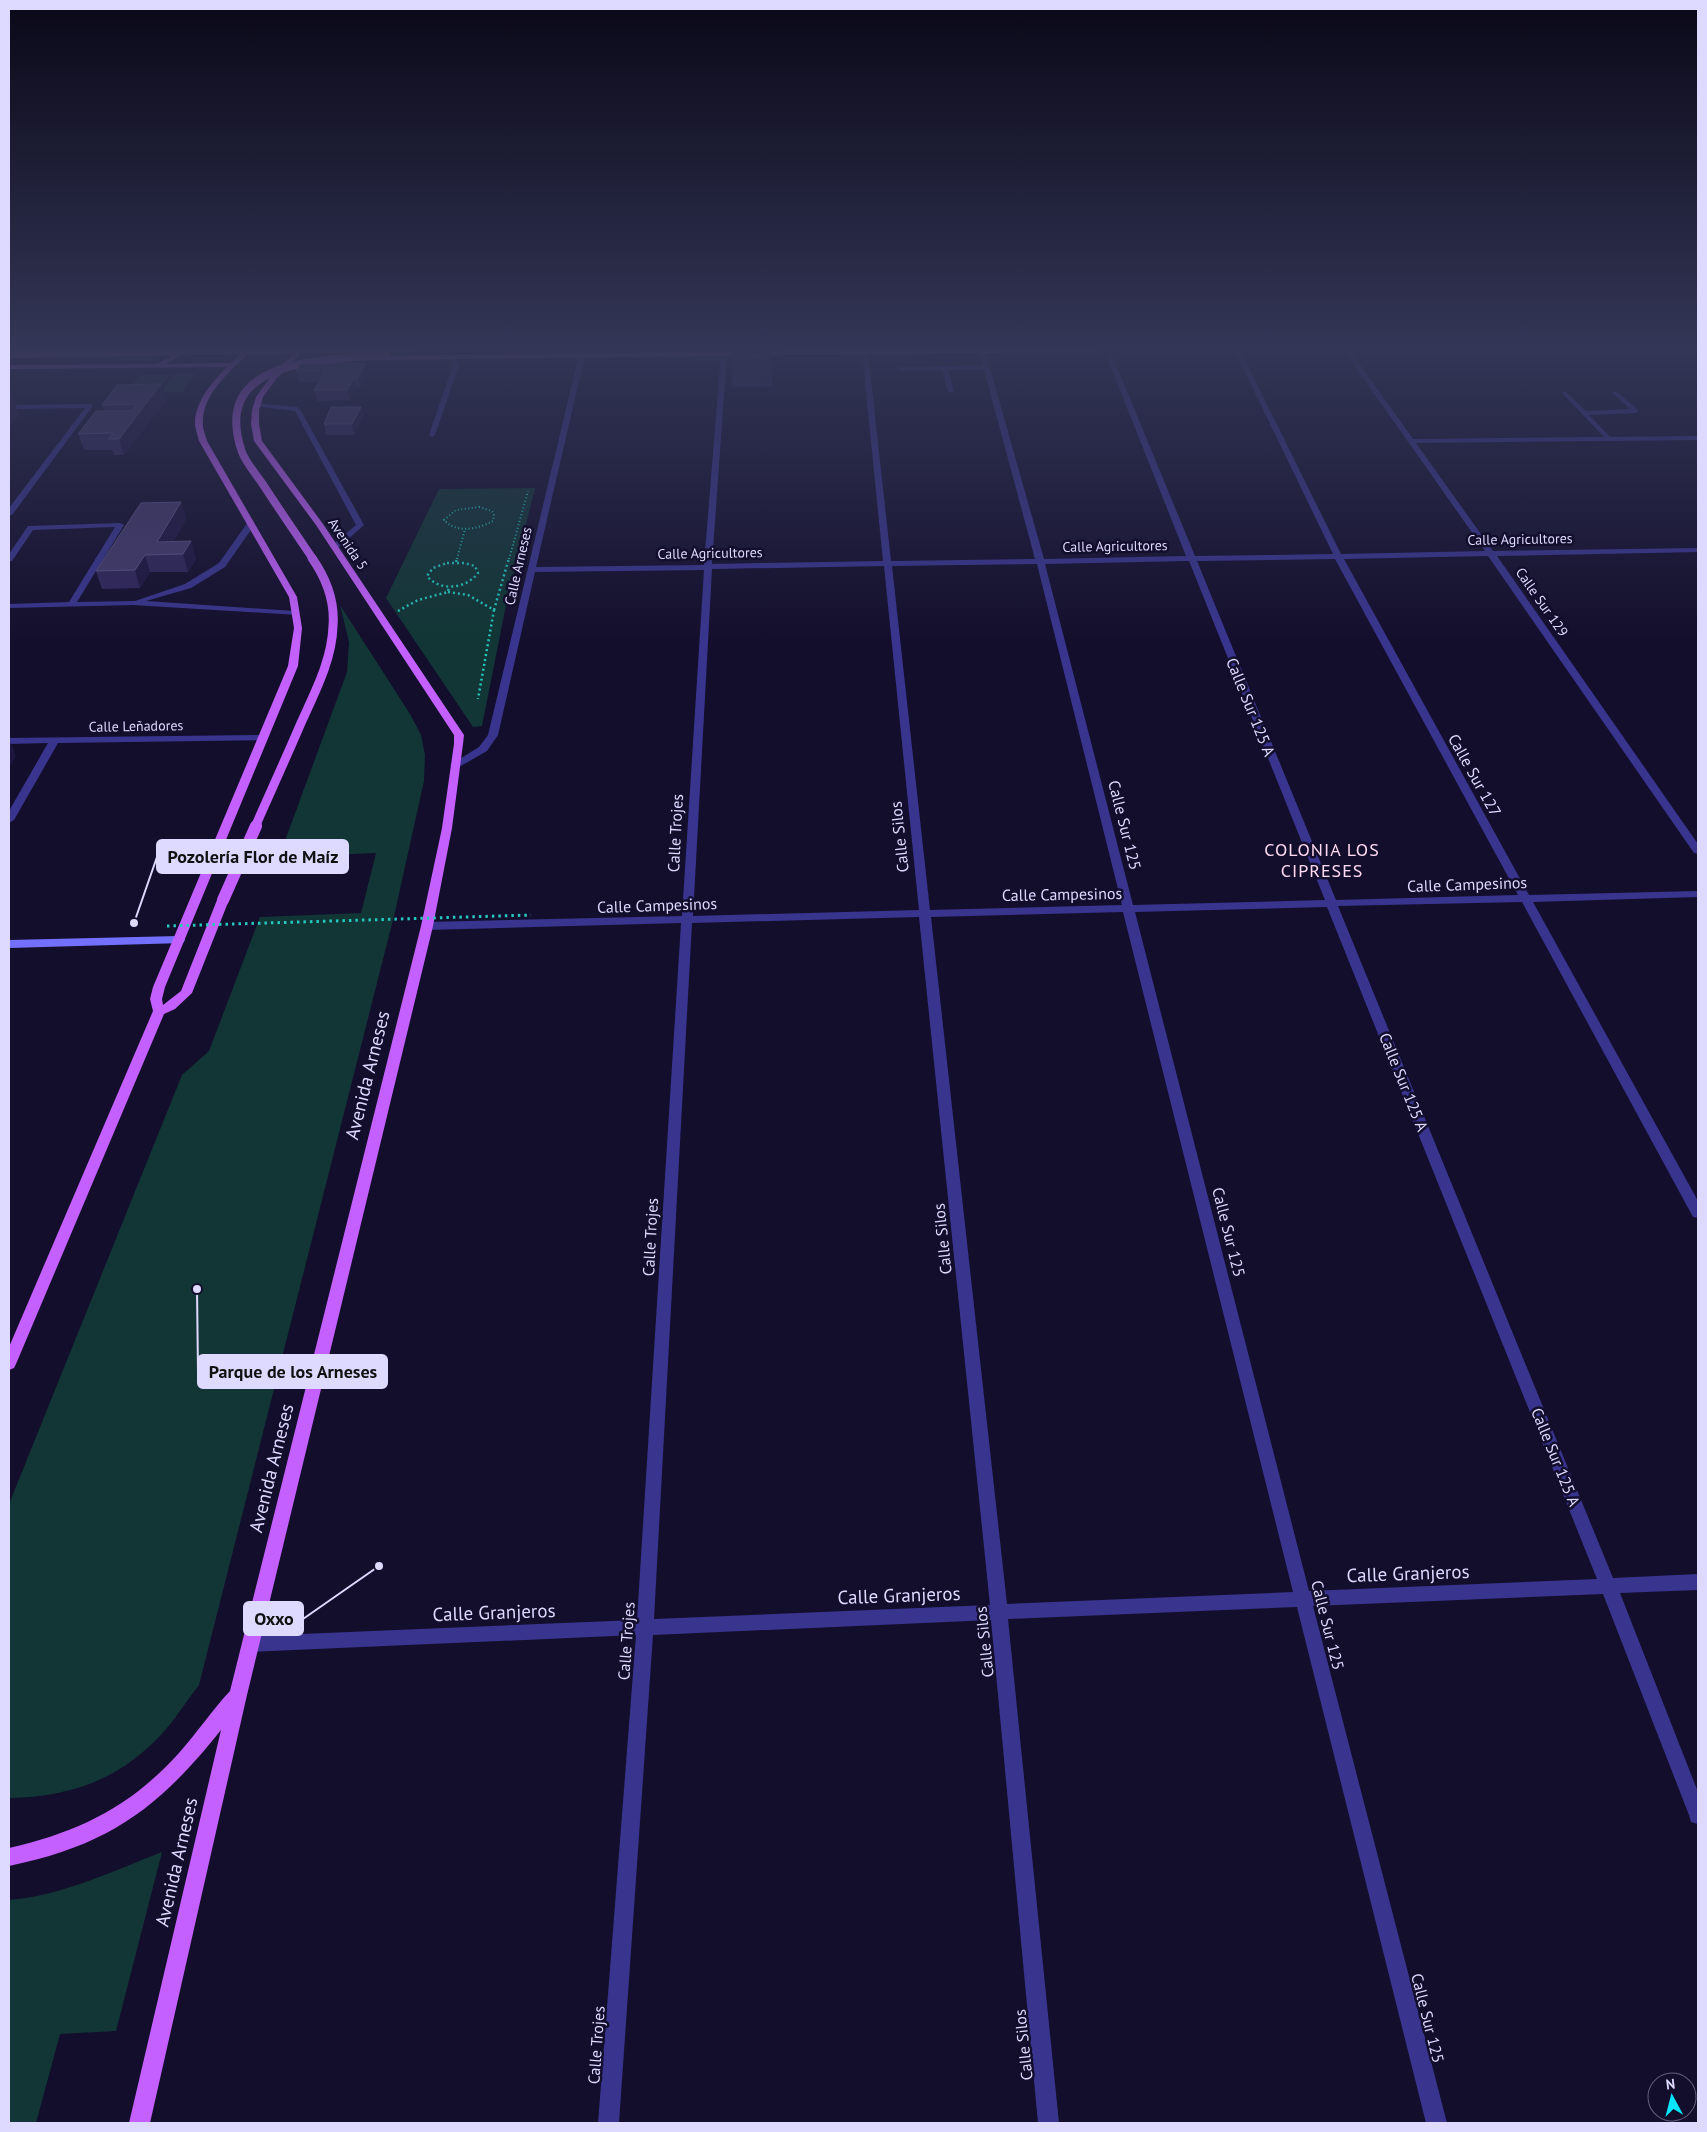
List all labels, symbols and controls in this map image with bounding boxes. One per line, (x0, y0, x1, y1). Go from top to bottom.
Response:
street label: Avenida 5 (324, 515, 372, 573)
street label: Calle Arneses (500, 525, 536, 607)
street label: Calle Agricultores (1467, 529, 1573, 549)
street label: Calle Agricultores (1062, 536, 1168, 556)
street label: Calle Agricultores (657, 543, 763, 563)
street label: Calle Sur 129 (1512, 564, 1572, 640)
street label: Calle Sur 125 A (1222, 655, 1280, 760)
street label: Calle Leñadores (89, 716, 184, 736)
street label: Calle Sur 127 (1444, 730, 1506, 820)
street label: Calle Sur 125 (1104, 778, 1146, 872)
street label: Calle Trojes (663, 793, 687, 873)
street label: Calle Silos (885, 800, 913, 874)
district label: COLONIA LOS CIPRESES (1264, 838, 1380, 882)
callout: Pozolería Flor de Maíz (157, 840, 348, 873)
text: Pozolería Flor de Maíz (168, 845, 338, 868)
street label: Calle Campesinos (1407, 872, 1528, 896)
street label: Calle Campesinos (1002, 883, 1123, 905)
street label: Calle Campesinos (597, 893, 718, 917)
street label: Avenida Arneses (339, 1008, 395, 1142)
street label: Calle Sur 125 A (1375, 1030, 1433, 1135)
street label: Calle Sur 125 (1208, 1185, 1250, 1279)
street label: Calle Trojes (638, 1197, 662, 1277)
street label: Calle Silos (928, 1202, 956, 1276)
callout: Parque de los Arneses (198, 1355, 387, 1388)
text: Parque de los Arneses (209, 1360, 378, 1383)
street label: Avenida Arneses (243, 1401, 299, 1535)
street label: Calle Sur 125 A (1527, 1405, 1585, 1510)
street label: Calle Granjeros (1346, 1559, 1470, 1587)
street label: Calle Sur 125 (1307, 1578, 1349, 1672)
street label: Calle Granjeros (837, 1581, 961, 1609)
street label: Calle Granjeros (432, 1598, 556, 1626)
street label: Calle Trojes (613, 1601, 639, 1681)
callout: Oxxo (244, 1602, 303, 1635)
street label: Calle Silos (970, 1605, 998, 1679)
text: Oxxo (254, 1607, 294, 1630)
street label: Avenida Arneses (149, 1795, 203, 1929)
street label: Calle Sur 125 (1407, 1971, 1449, 2065)
street label: Calle Trojes (583, 2005, 609, 2085)
street label: Calle Silos (1009, 2008, 1037, 2082)
north arrow (1647, 2072, 1697, 2122)
text: N (1665, 2075, 1676, 2094)

